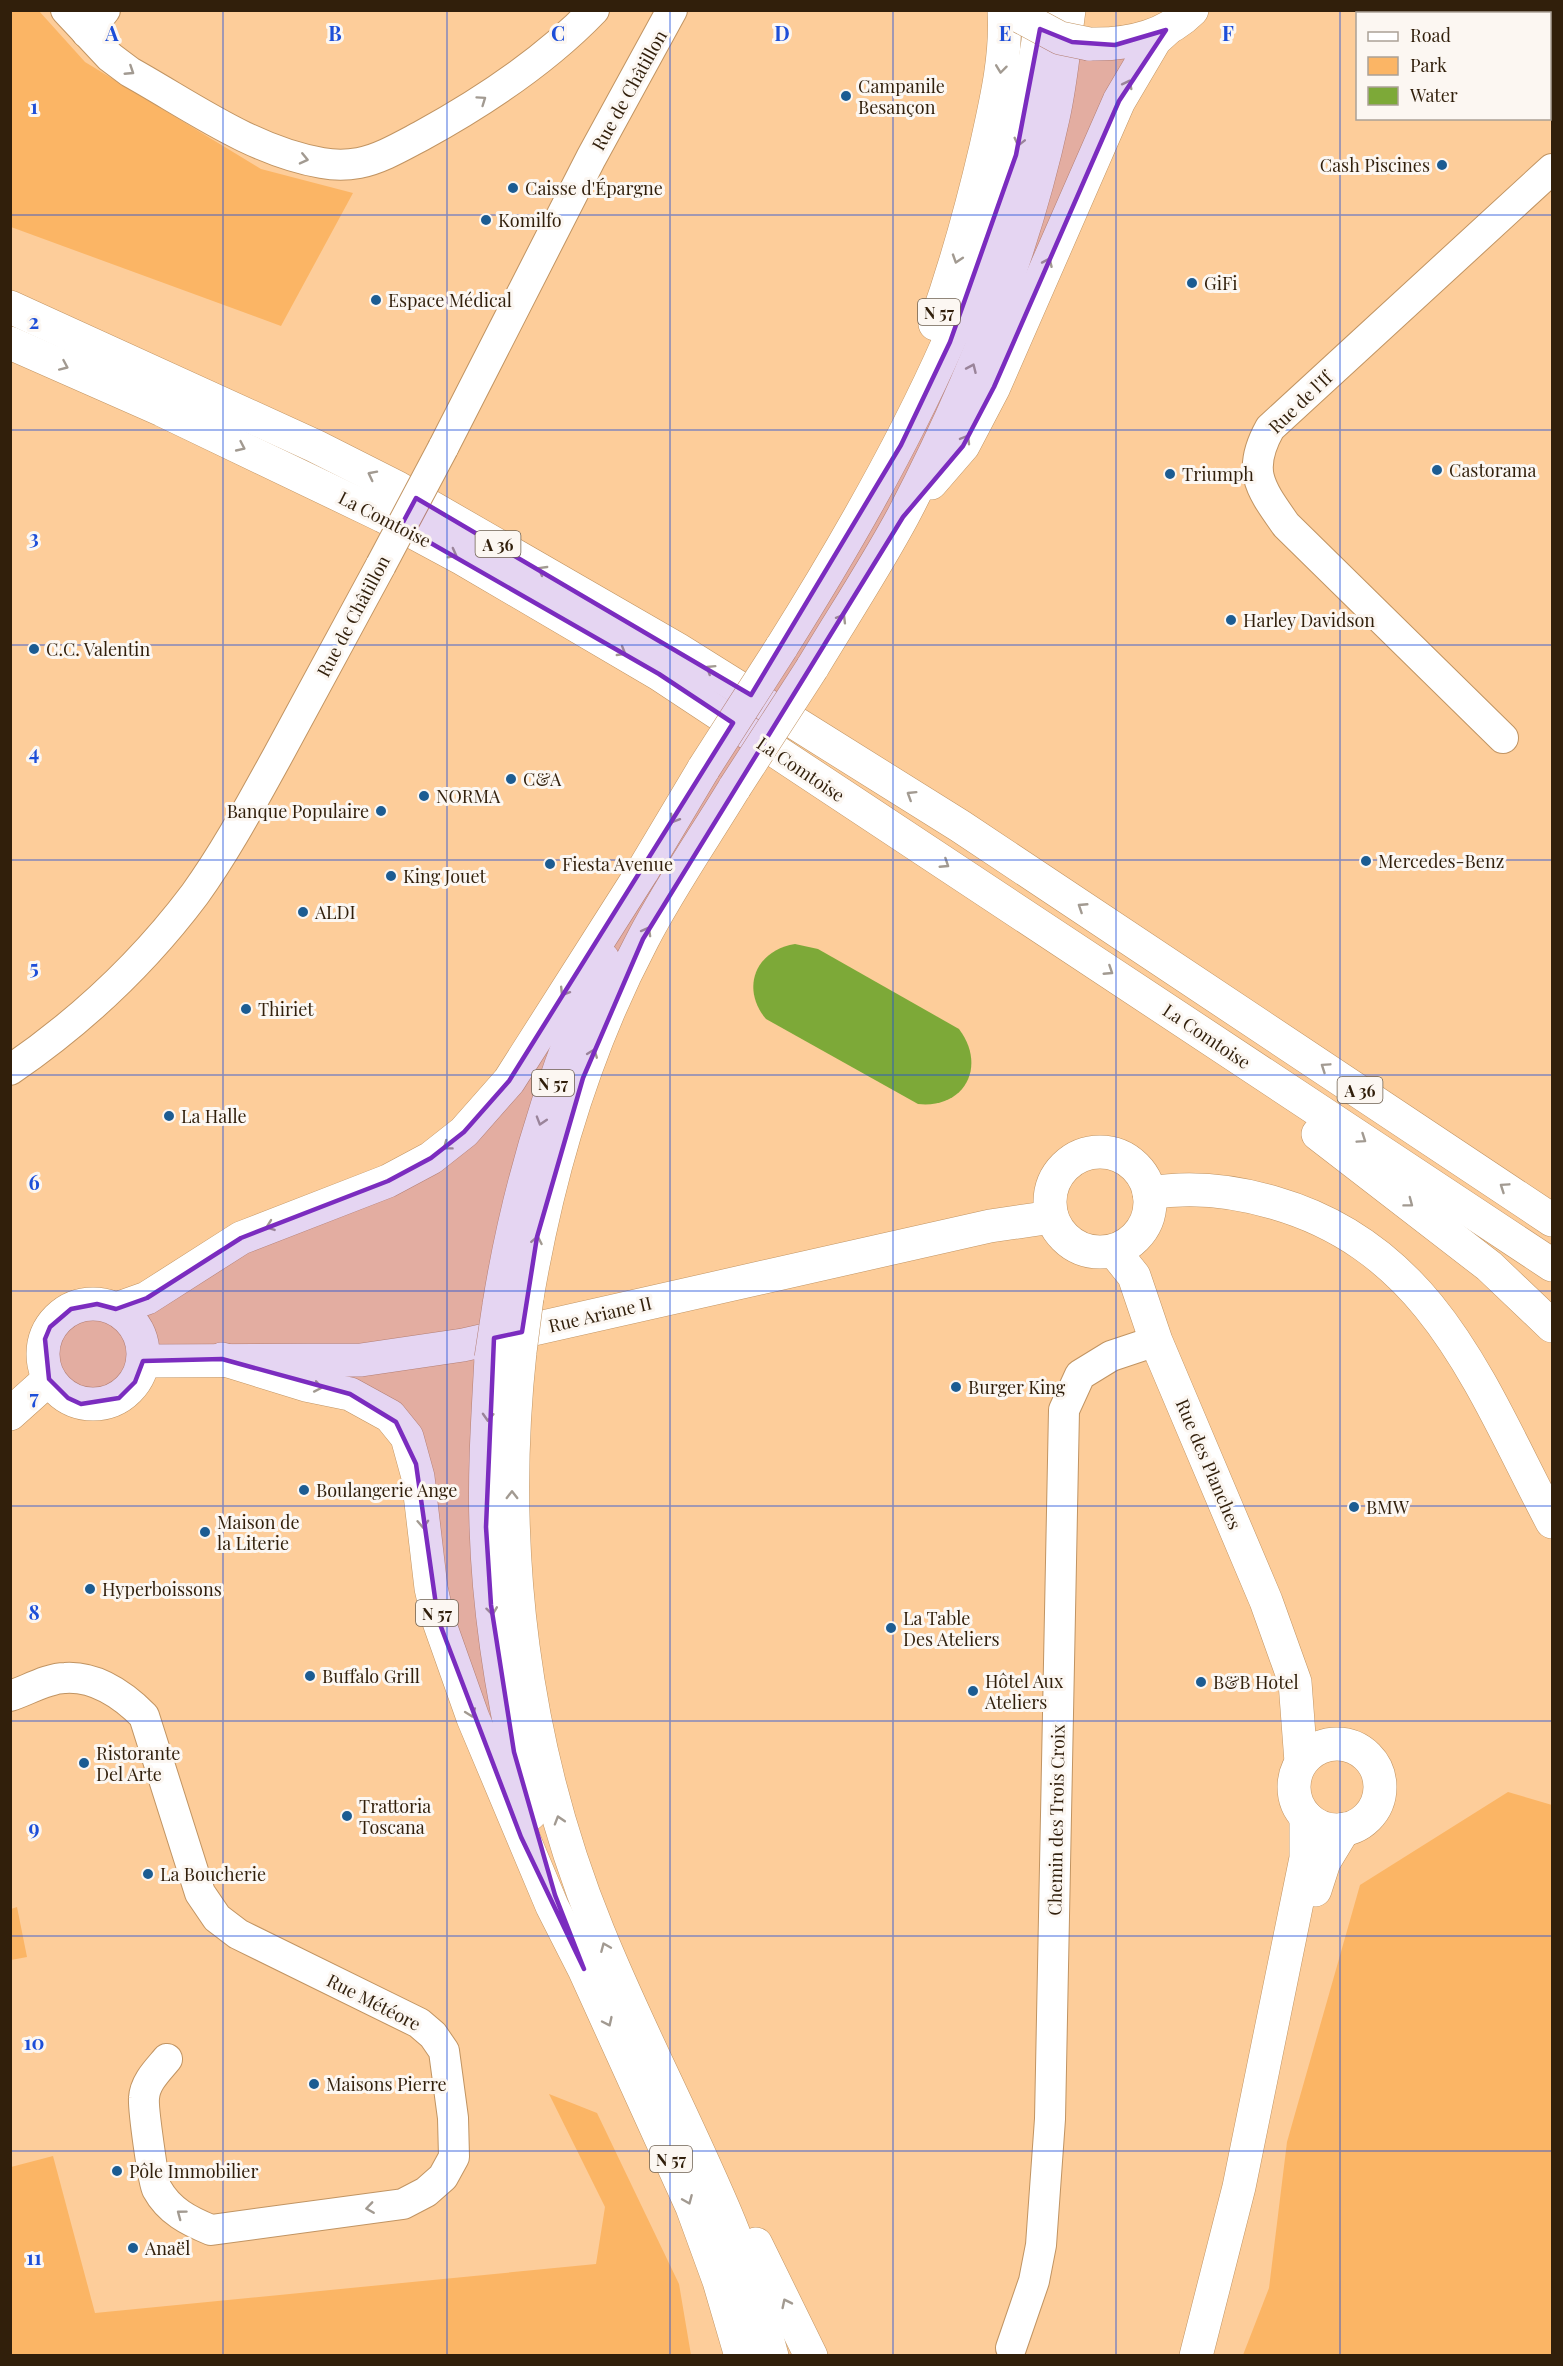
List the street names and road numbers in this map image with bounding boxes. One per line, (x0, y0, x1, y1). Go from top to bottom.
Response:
street label: Rue de Châtillon (586, 25, 672, 154)
road number: N 57 (918, 299, 960, 325)
street label: Rue de l'If (1263, 364, 1339, 438)
street label: La Comtoise (335, 485, 435, 553)
road number: A 36 (476, 531, 520, 557)
street label: Rue de Châtillon (311, 551, 395, 681)
street label: La Comtoise (753, 731, 849, 807)
street label: La Comtoise (1159, 998, 1255, 1074)
road number: N 57 (532, 1070, 574, 1096)
road number: A 36 (1338, 1077, 1382, 1103)
street label: Rue Ariane II (546, 1290, 654, 1338)
street label: Rue des Planches (1171, 1395, 1247, 1533)
road number: N 57 (416, 1600, 458, 1626)
street label: Chemin des Trois Croix (1042, 1724, 1070, 1916)
street label: Rue Météore (323, 1968, 425, 2036)
road number: N 57 (650, 2146, 692, 2172)

